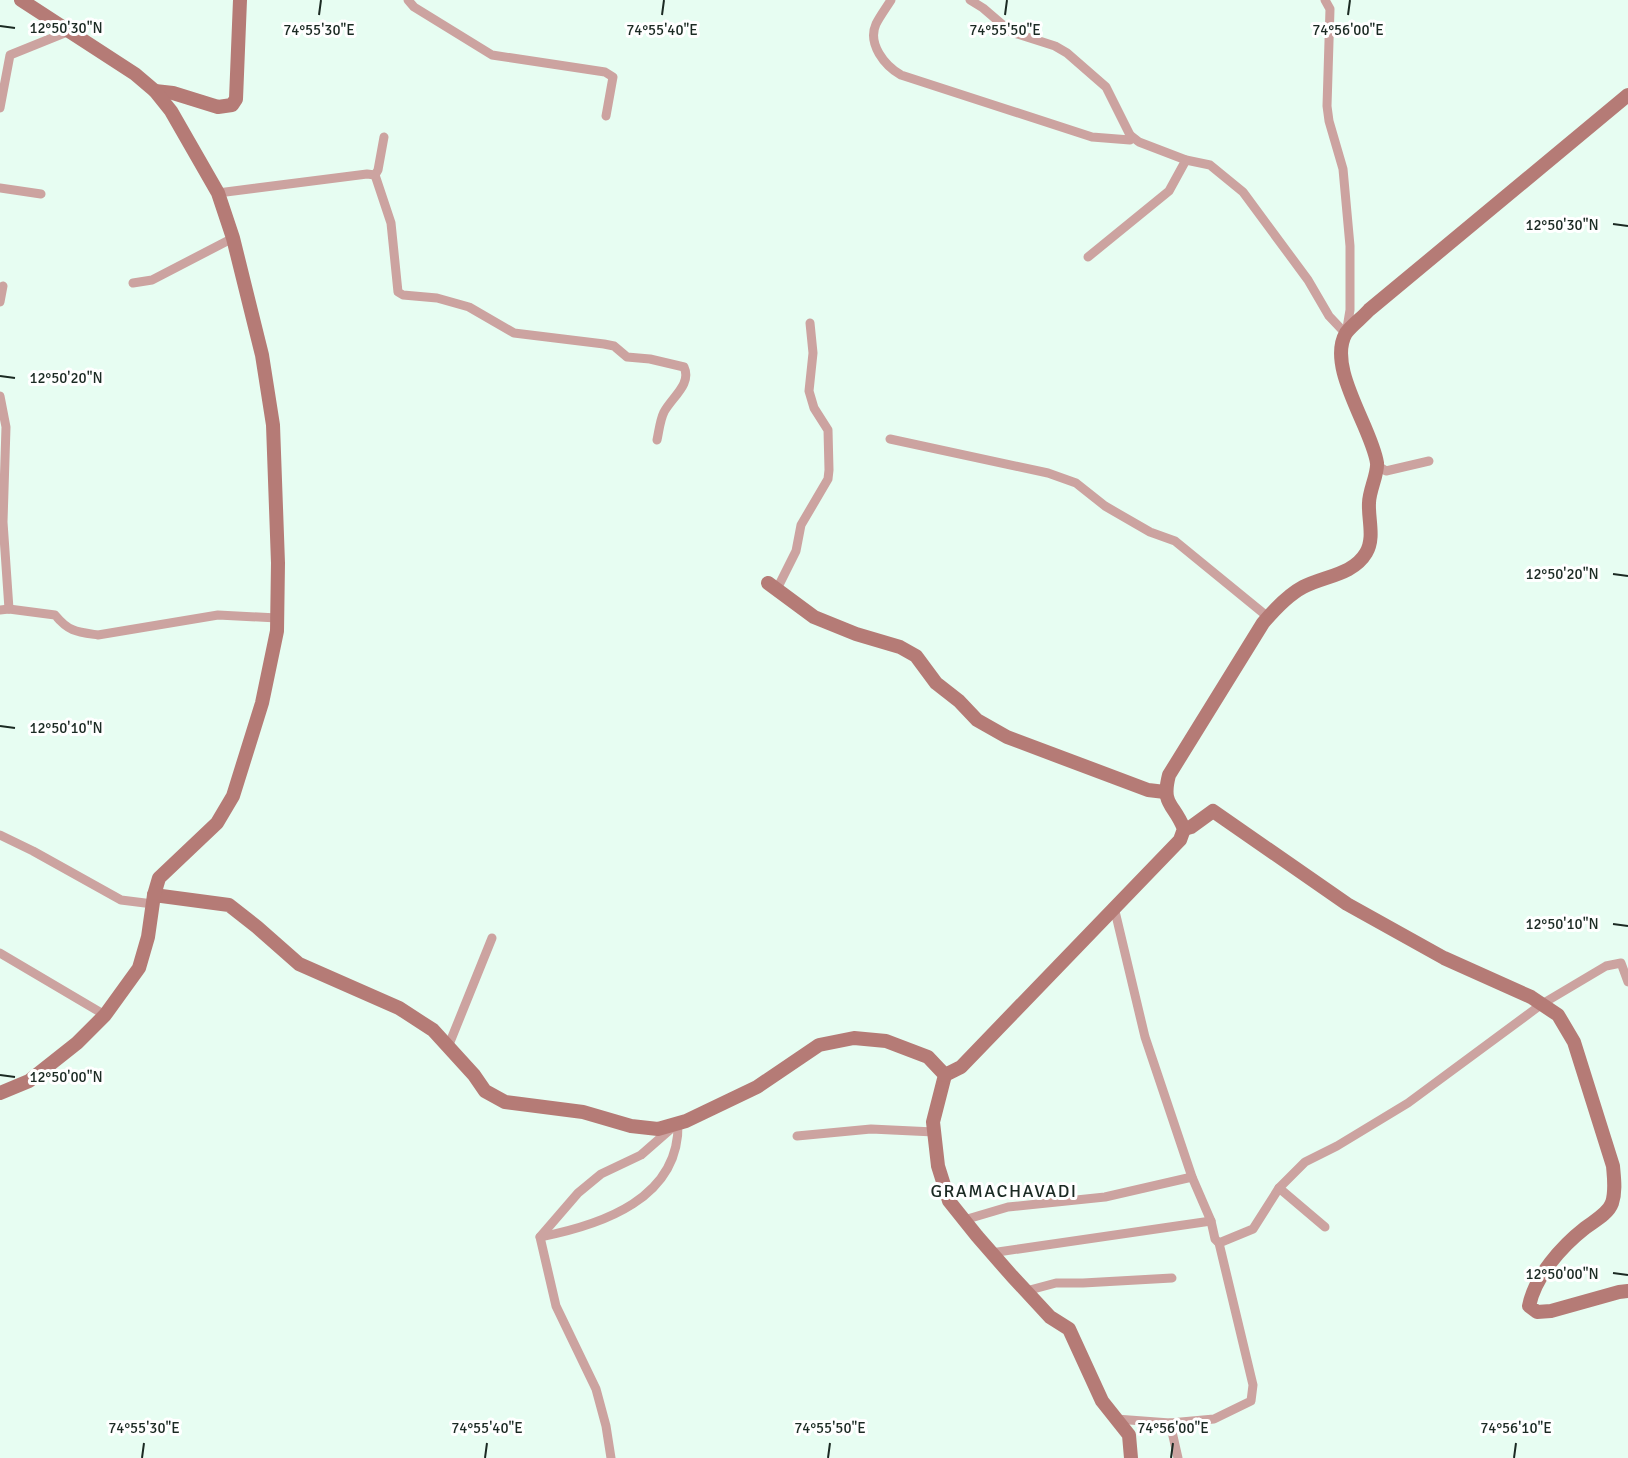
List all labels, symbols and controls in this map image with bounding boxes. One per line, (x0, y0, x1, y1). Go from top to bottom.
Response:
text: 12°50'30"N (29, 19, 103, 37)
text: 74°55'30"E (283, 21, 355, 39)
text: 74°55'40"E (626, 21, 698, 39)
text: 74°55'50"E (969, 21, 1041, 39)
text: 74°56'00"E (1312, 21, 1384, 39)
text: 12°50'30"N (1525, 216, 1599, 234)
text: 12°50'20"N (29, 369, 103, 387)
text: 12°50'20"N (1525, 565, 1599, 583)
text: 12°50'10"N (29, 719, 103, 737)
text: 12°50'10"N (1525, 915, 1599, 933)
text: 12°50'00"N (29, 1068, 103, 1086)
district label: GRAMACHAVADI (930, 1180, 1078, 1202)
text: 12°50'00"N (1525, 1265, 1599, 1283)
text: 74°55'30"E (108, 1419, 180, 1437)
text: 74°55'40"E (451, 1419, 523, 1437)
text: 74°55'50"E (794, 1419, 866, 1437)
text: 74°56'00"E (1137, 1419, 1209, 1437)
text: 74°56'10"E (1480, 1419, 1552, 1437)

